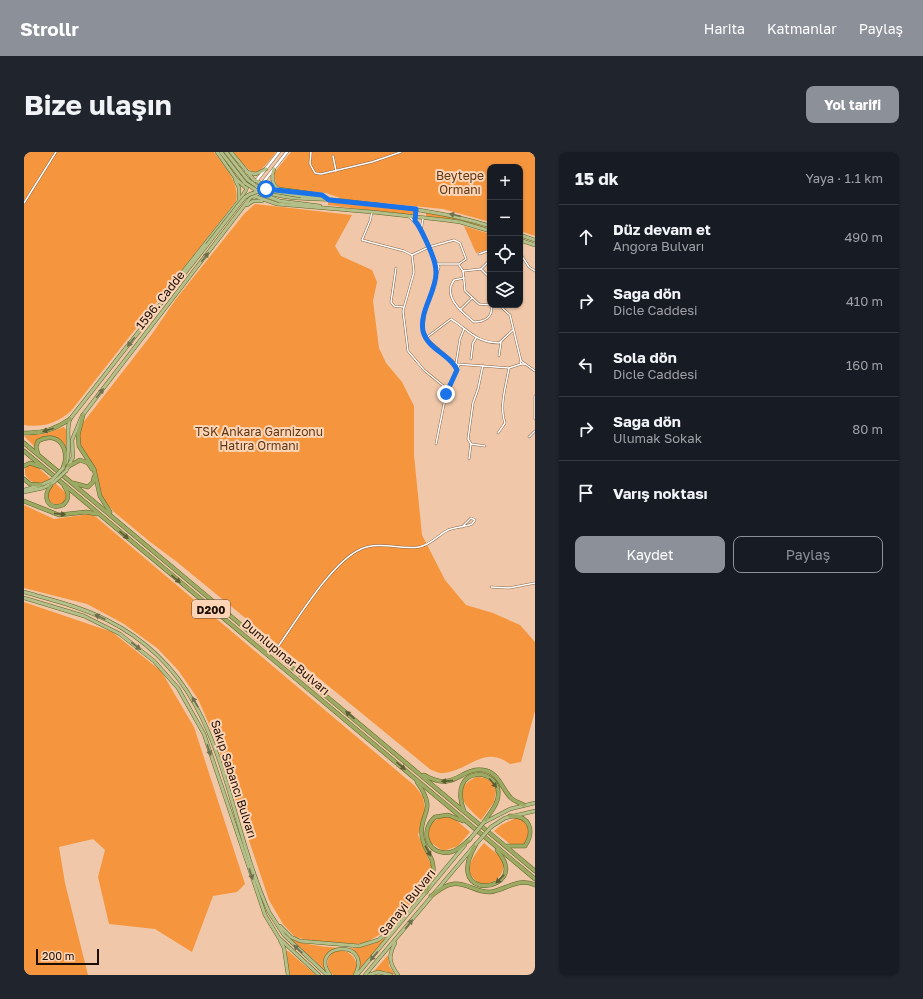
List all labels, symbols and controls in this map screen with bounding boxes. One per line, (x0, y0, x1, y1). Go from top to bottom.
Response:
text: Strollr (20, 17, 79, 40)
text: Harita (704, 20, 745, 37)
text: Katmanlar (767, 20, 837, 37)
text: Paylaş (859, 20, 903, 37)
button: Yol tarifi (806, 86, 899, 123)
text: Bize ulaşın (24, 88, 172, 121)
map controls (487, 164, 523, 308)
button: + (487, 164, 523, 200)
park label: Beytepe Ormanı (436, 168, 484, 197)
text: 15 dk (575, 168, 619, 189)
text: Yaya · 1.1 km (805, 170, 883, 186)
route start (257, 180, 275, 198)
button: − (487, 200, 523, 236)
one-way arrow (449, 212, 462, 218)
text: Düz devam et (613, 220, 711, 238)
icon: ahead (575, 226, 597, 248)
text: 490 m (844, 229, 883, 245)
button: locate (487, 236, 523, 272)
text: Angora Bulvarı (613, 238, 704, 254)
one-way arrow (201, 252, 209, 263)
street label: 1596. Cadde (132, 268, 188, 332)
button: layers (487, 272, 523, 308)
text: Sağa dön (613, 284, 681, 302)
icon: right (575, 290, 597, 312)
text: 410 m (846, 293, 883, 309)
text: Dicle Caddesi (613, 302, 698, 318)
one-way arrow (127, 337, 135, 348)
text: Sola dön (613, 348, 677, 366)
icon: left (575, 354, 597, 376)
text: 160 m (846, 357, 883, 373)
text: Dicle Caddesi (613, 366, 698, 382)
route end (437, 385, 455, 403)
one-way arrow (95, 388, 103, 398)
text: Sağa dön (613, 412, 681, 430)
icon: right (575, 418, 597, 440)
text: 80 m (852, 421, 883, 437)
park label: TSK Ankara Garnizonu Hatıra Ormanı (195, 424, 323, 453)
one-way arrow (42, 427, 54, 433)
text: Ulumak Sokak (613, 430, 702, 446)
icon: arrive (575, 482, 597, 504)
text: Varış noktası (613, 484, 708, 502)
one-way arrow (54, 511, 66, 518)
one-way arrow (118, 530, 129, 539)
button: Kaydet (575, 536, 725, 573)
button: Paylaş (733, 536, 883, 573)
one-way arrow (171, 575, 182, 584)
road number: D200 (192, 600, 230, 618)
one-way arrow (94, 613, 106, 619)
street label: Dumlupınar Bulvarı (239, 616, 333, 698)
one-way arrow (131, 641, 142, 650)
one-way arrow (192, 697, 199, 708)
one-way arrow (345, 711, 356, 720)
street label: Sakıp Sabancı Bulvarı (208, 718, 260, 840)
one-way arrow (207, 745, 213, 757)
one-way arrow (396, 762, 407, 771)
one-way arrow (440, 777, 453, 784)
one-way arrow (489, 778, 497, 788)
one-way arrow (424, 845, 431, 857)
street label: Sanayi Bulvarı (376, 866, 438, 938)
one-way arrow (248, 868, 254, 880)
one-way arrow (495, 874, 504, 884)
one-way arrow (404, 918, 413, 929)
one-way arrow (293, 944, 303, 954)
scale bar (36, 947, 99, 966)
text: 200 m (42, 949, 75, 962)
one-way arrow (369, 950, 378, 961)

